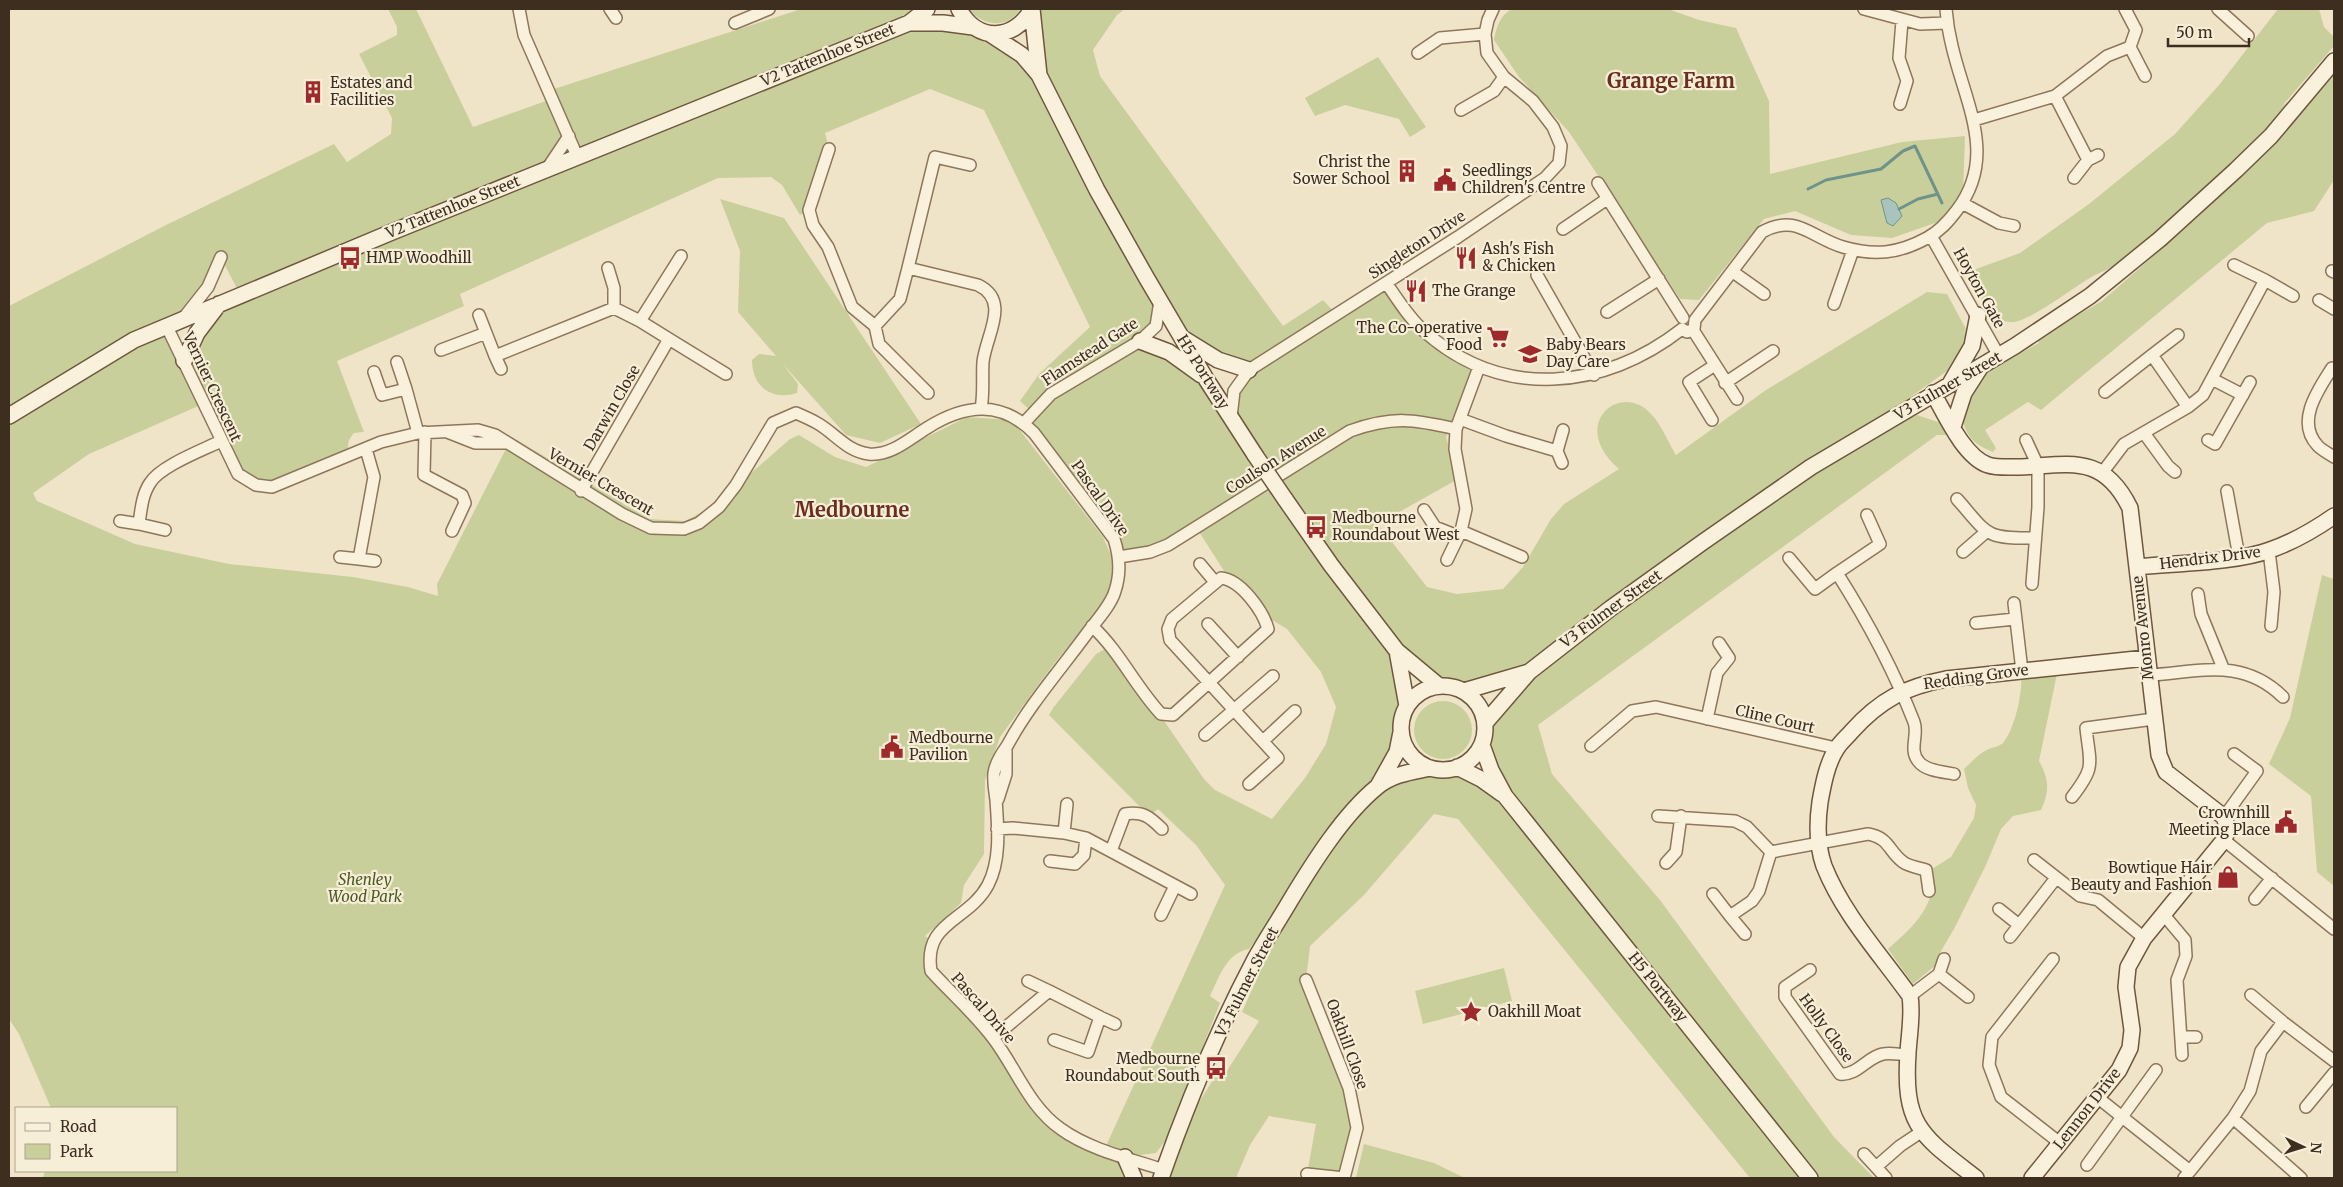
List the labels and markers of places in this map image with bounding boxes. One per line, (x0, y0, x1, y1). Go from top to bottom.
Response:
place label: Estates and Facilities (330, 73, 412, 109)
building icon: Estates and Facilities (300, 79, 326, 105)
place label: Christ the Sower School (1293, 152, 1390, 188)
building icon: Christ the Sower School (1394, 158, 1420, 184)
place label: Seedlings Children's Centre (1462, 161, 1585, 197)
public building icon: Seedlings Children's Centre (1432, 167, 1458, 193)
place label: Ash's Fish & Chicken (1481, 239, 1556, 275)
bus stop icon: HMP Woodhill (337, 245, 363, 271)
restaurant icon: Ash's Fish & Chicken (1453, 245, 1479, 271)
place label: HMP Woodhill (366, 248, 472, 267)
restaurant icon: The Grange (1403, 278, 1429, 304)
place label: The Grange (1432, 281, 1516, 300)
place label: The Co-operative Food (1357, 318, 1482, 354)
supermarket icon: The Co-operative Food (1485, 324, 1511, 350)
place label: Baby Bears Day Care (1546, 335, 1626, 371)
school or university icon: Baby Bears Day Care (1517, 341, 1543, 367)
place label: Medbourne Roundabout West (1332, 508, 1460, 544)
bus stop icon: Medbourne Roundabout West (1303, 514, 1329, 540)
place label: Medbourne Pavilion (909, 728, 993, 764)
public building icon: Medbourne Pavilion (879, 734, 905, 760)
place label: Crownhill Meeting Place (2169, 803, 2270, 839)
public building icon: Crownhill Meeting Place (2273, 809, 2299, 835)
place label: Bowtique Hair Beauty and Fashion (2071, 858, 2212, 894)
shop icon: Bowtique Hair Beauty and Fashion (2215, 864, 2241, 890)
place icon: Oakhill Moat (1458, 999, 1484, 1025)
place label: Oakhill Moat (1488, 1002, 1582, 1021)
place label: Medbourne Roundabout South (1065, 1049, 1200, 1085)
bus stop icon: Medbourne Roundabout South (1203, 1055, 1229, 1081)

